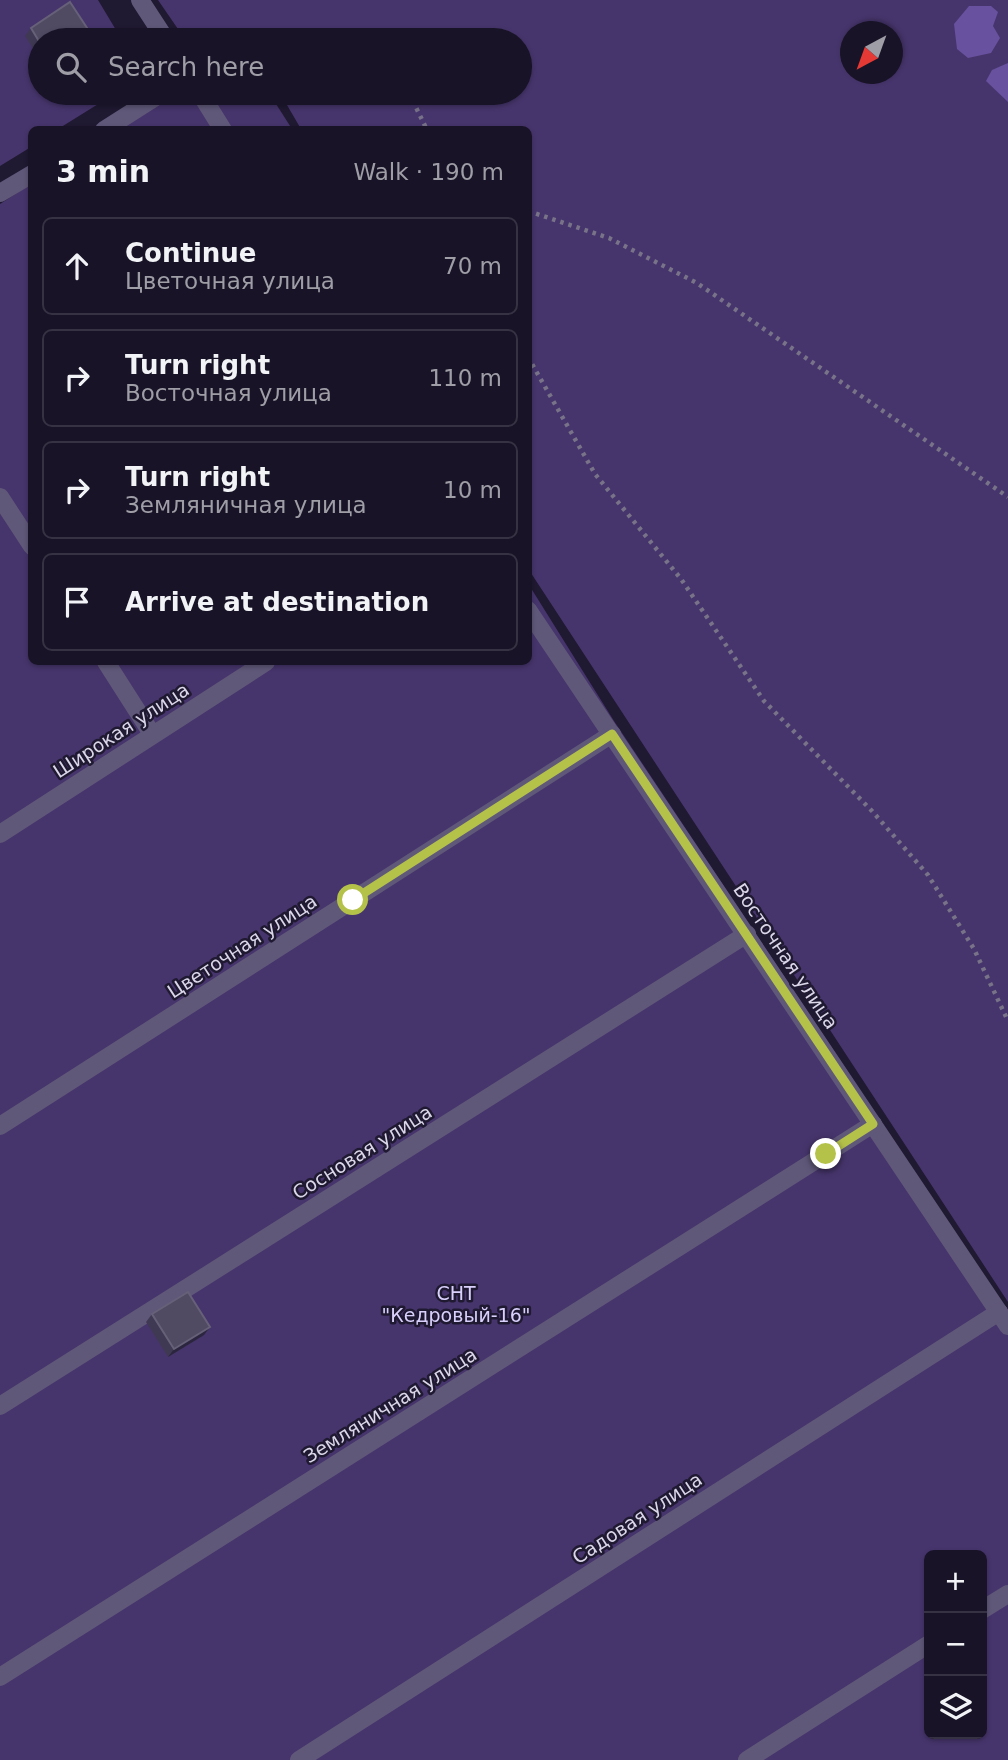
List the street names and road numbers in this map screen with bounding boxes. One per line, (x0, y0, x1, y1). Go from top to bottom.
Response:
street label: Широкая улица (49, 678, 193, 782)
street label: Восточная улица (729, 879, 843, 1033)
street label: Цветочная улица (163, 890, 321, 1002)
street label: Сосновая улица (288, 1100, 436, 1204)
street label: Земляничная улица (300, 1343, 480, 1467)
street label: Садовая улица (568, 1468, 706, 1568)

